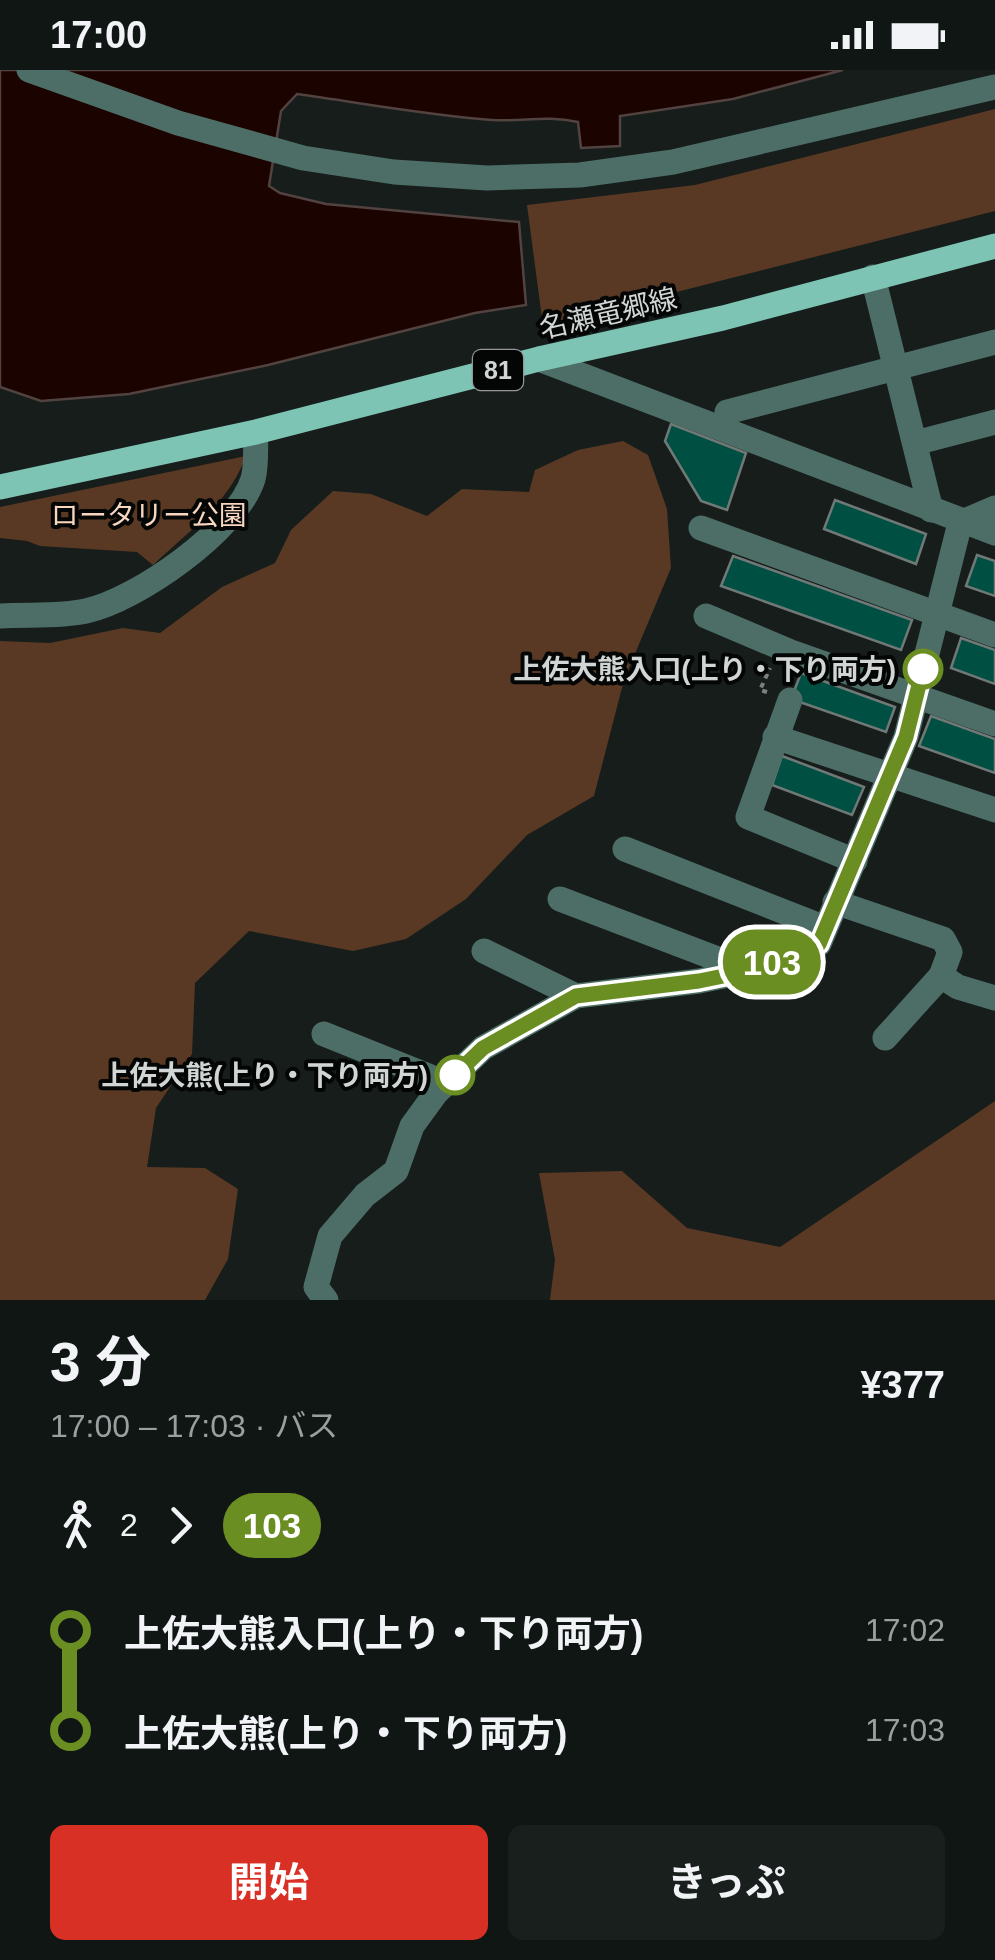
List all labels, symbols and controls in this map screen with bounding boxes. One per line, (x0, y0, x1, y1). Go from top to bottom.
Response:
text: 17:00 (50, 14, 147, 56)
street label: 名瀬竜郷線 (536, 283, 680, 344)
road number: 81 (473, 350, 523, 390)
park label: ロータリー公園 (51, 500, 247, 531)
marker: 上佐大熊入口(上り・下り両方) (904, 650, 942, 688)
place label: 上佐大熊入口(上り・下り両方) (513, 654, 896, 685)
line badge: 103 (714, 930, 830, 994)
text: 103 (743, 943, 801, 982)
marker: 上佐大熊(上り・下り両方) (436, 1056, 474, 1094)
place label: 上佐大熊(上り・下り両方) (101, 1060, 428, 1091)
text: 3 分 (50, 1331, 151, 1393)
text: ¥377 (860, 1364, 945, 1406)
text: 17:00 – 17:03 · バス (50, 1408, 338, 1444)
icon: walk (50, 1498, 105, 1553)
icon: forward (153, 1498, 208, 1553)
text: 103 (243, 1506, 301, 1545)
text: 2 (120, 1507, 138, 1543)
text: 17:02 (865, 1612, 945, 1648)
text: 上佐大熊入口(上り・下り両方) (124, 1613, 643, 1655)
text: 17:03 (865, 1712, 945, 1748)
text: 上佐大熊(上り・下り両方) (124, 1713, 567, 1755)
button: 開始 (50, 1825, 488, 1940)
button: きっぷ (508, 1825, 945, 1940)

